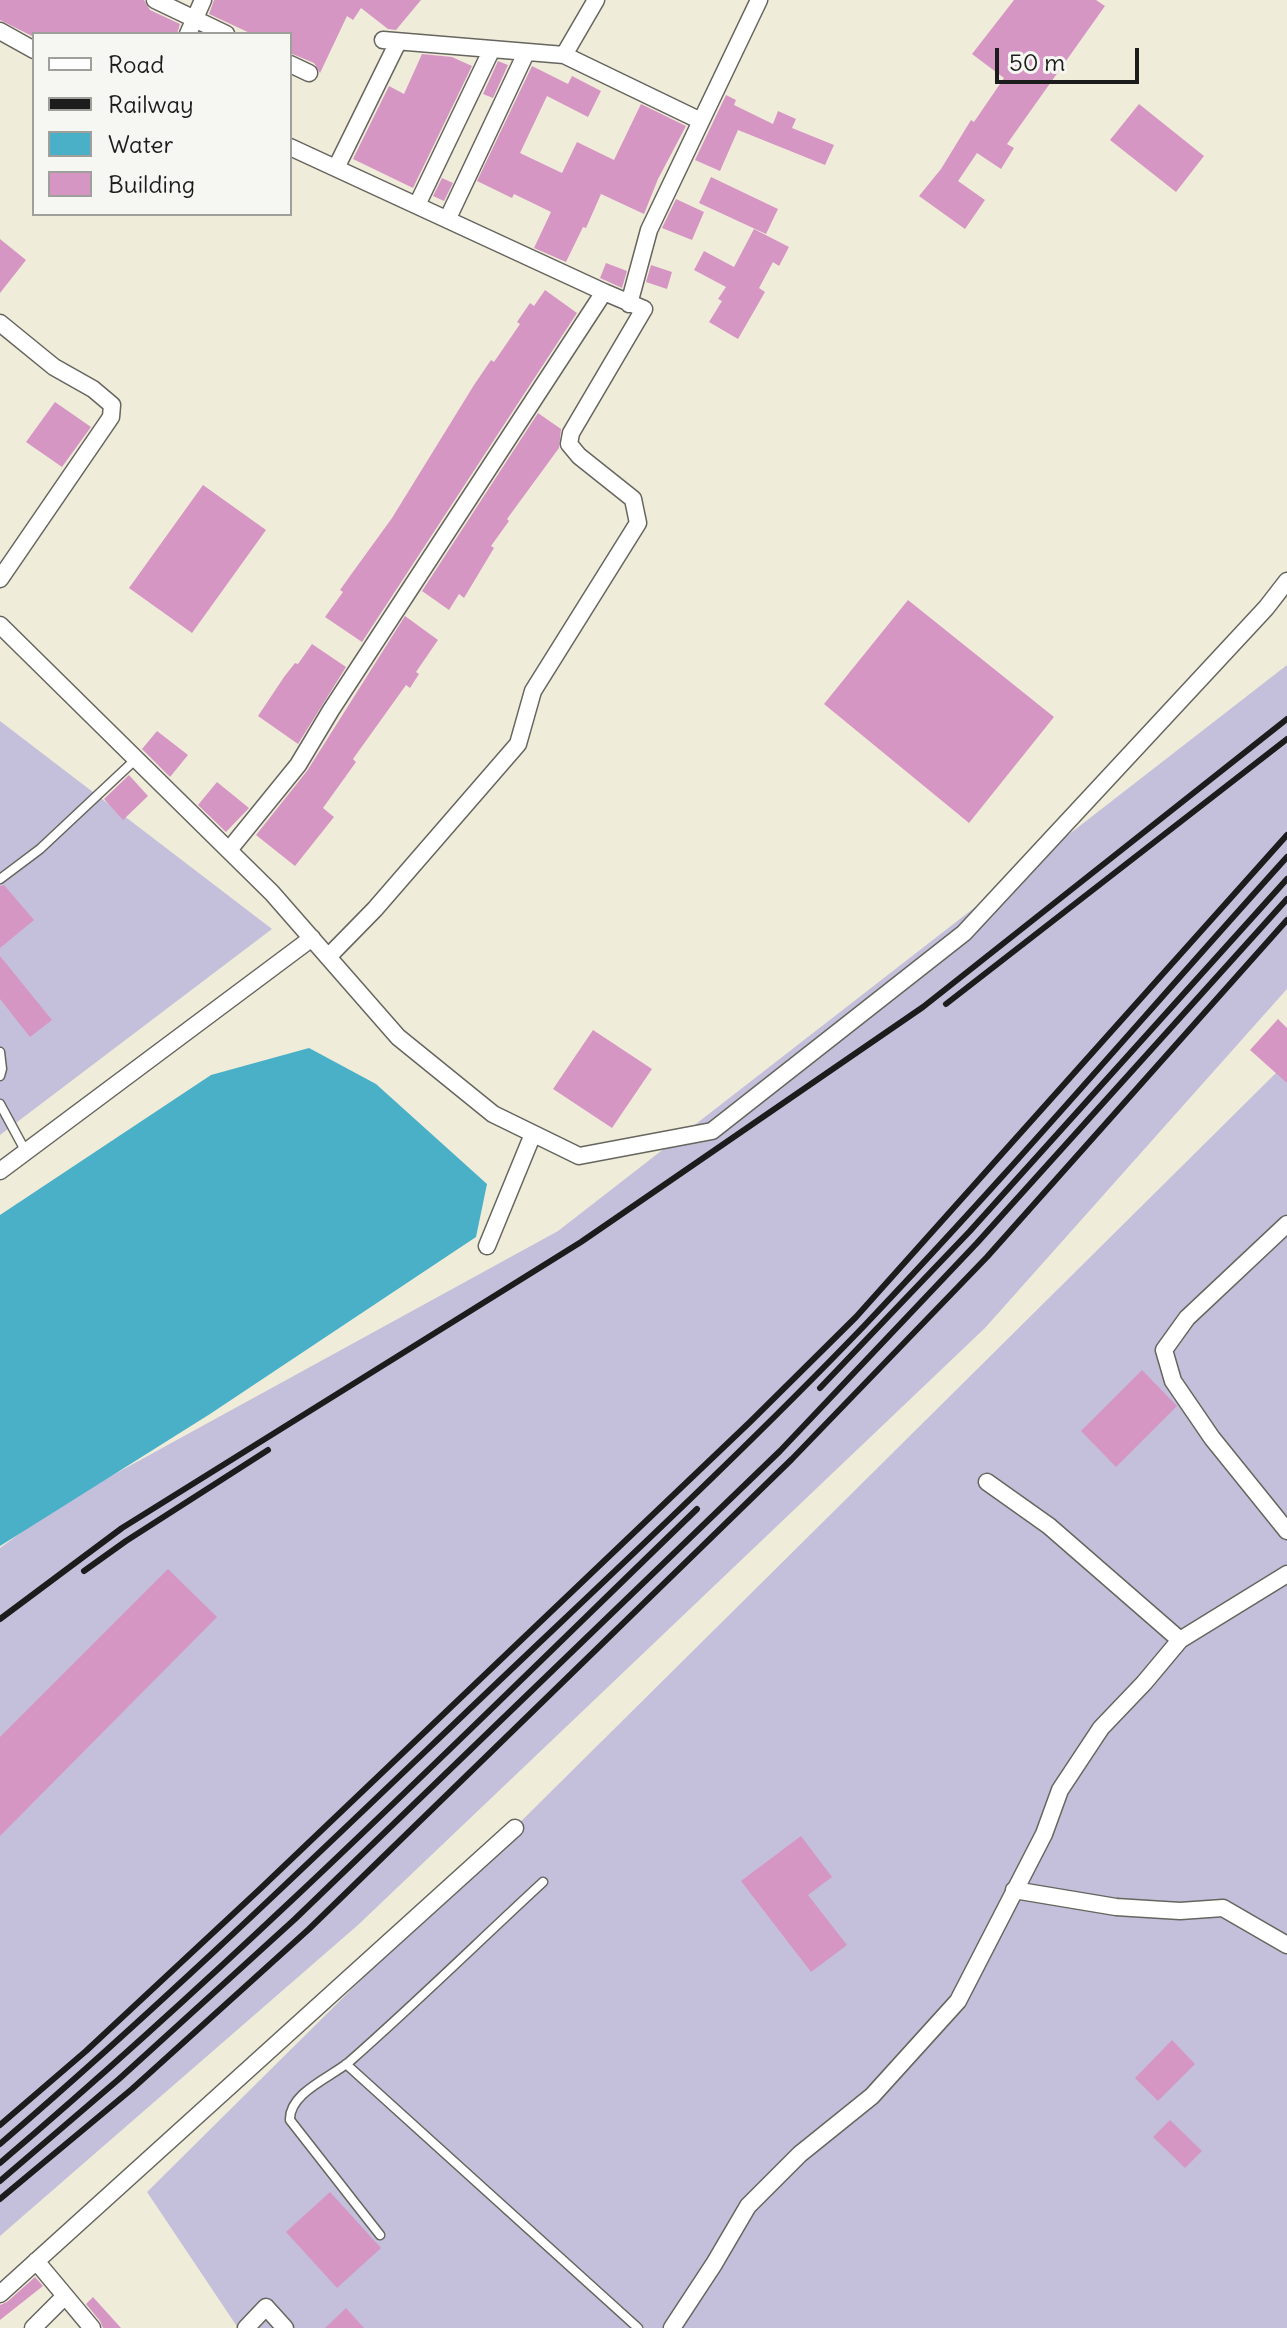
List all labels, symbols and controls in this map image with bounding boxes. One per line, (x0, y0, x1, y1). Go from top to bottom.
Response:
legend (32, 32, 292, 216)
scale bar (999, 32, 1143, 82)
text: 50 m (1009, 47, 1065, 77)
text: Road (108, 49, 164, 79)
text: Railway (108, 89, 194, 119)
text: Water (108, 129, 173, 159)
text: Building (108, 169, 195, 199)

